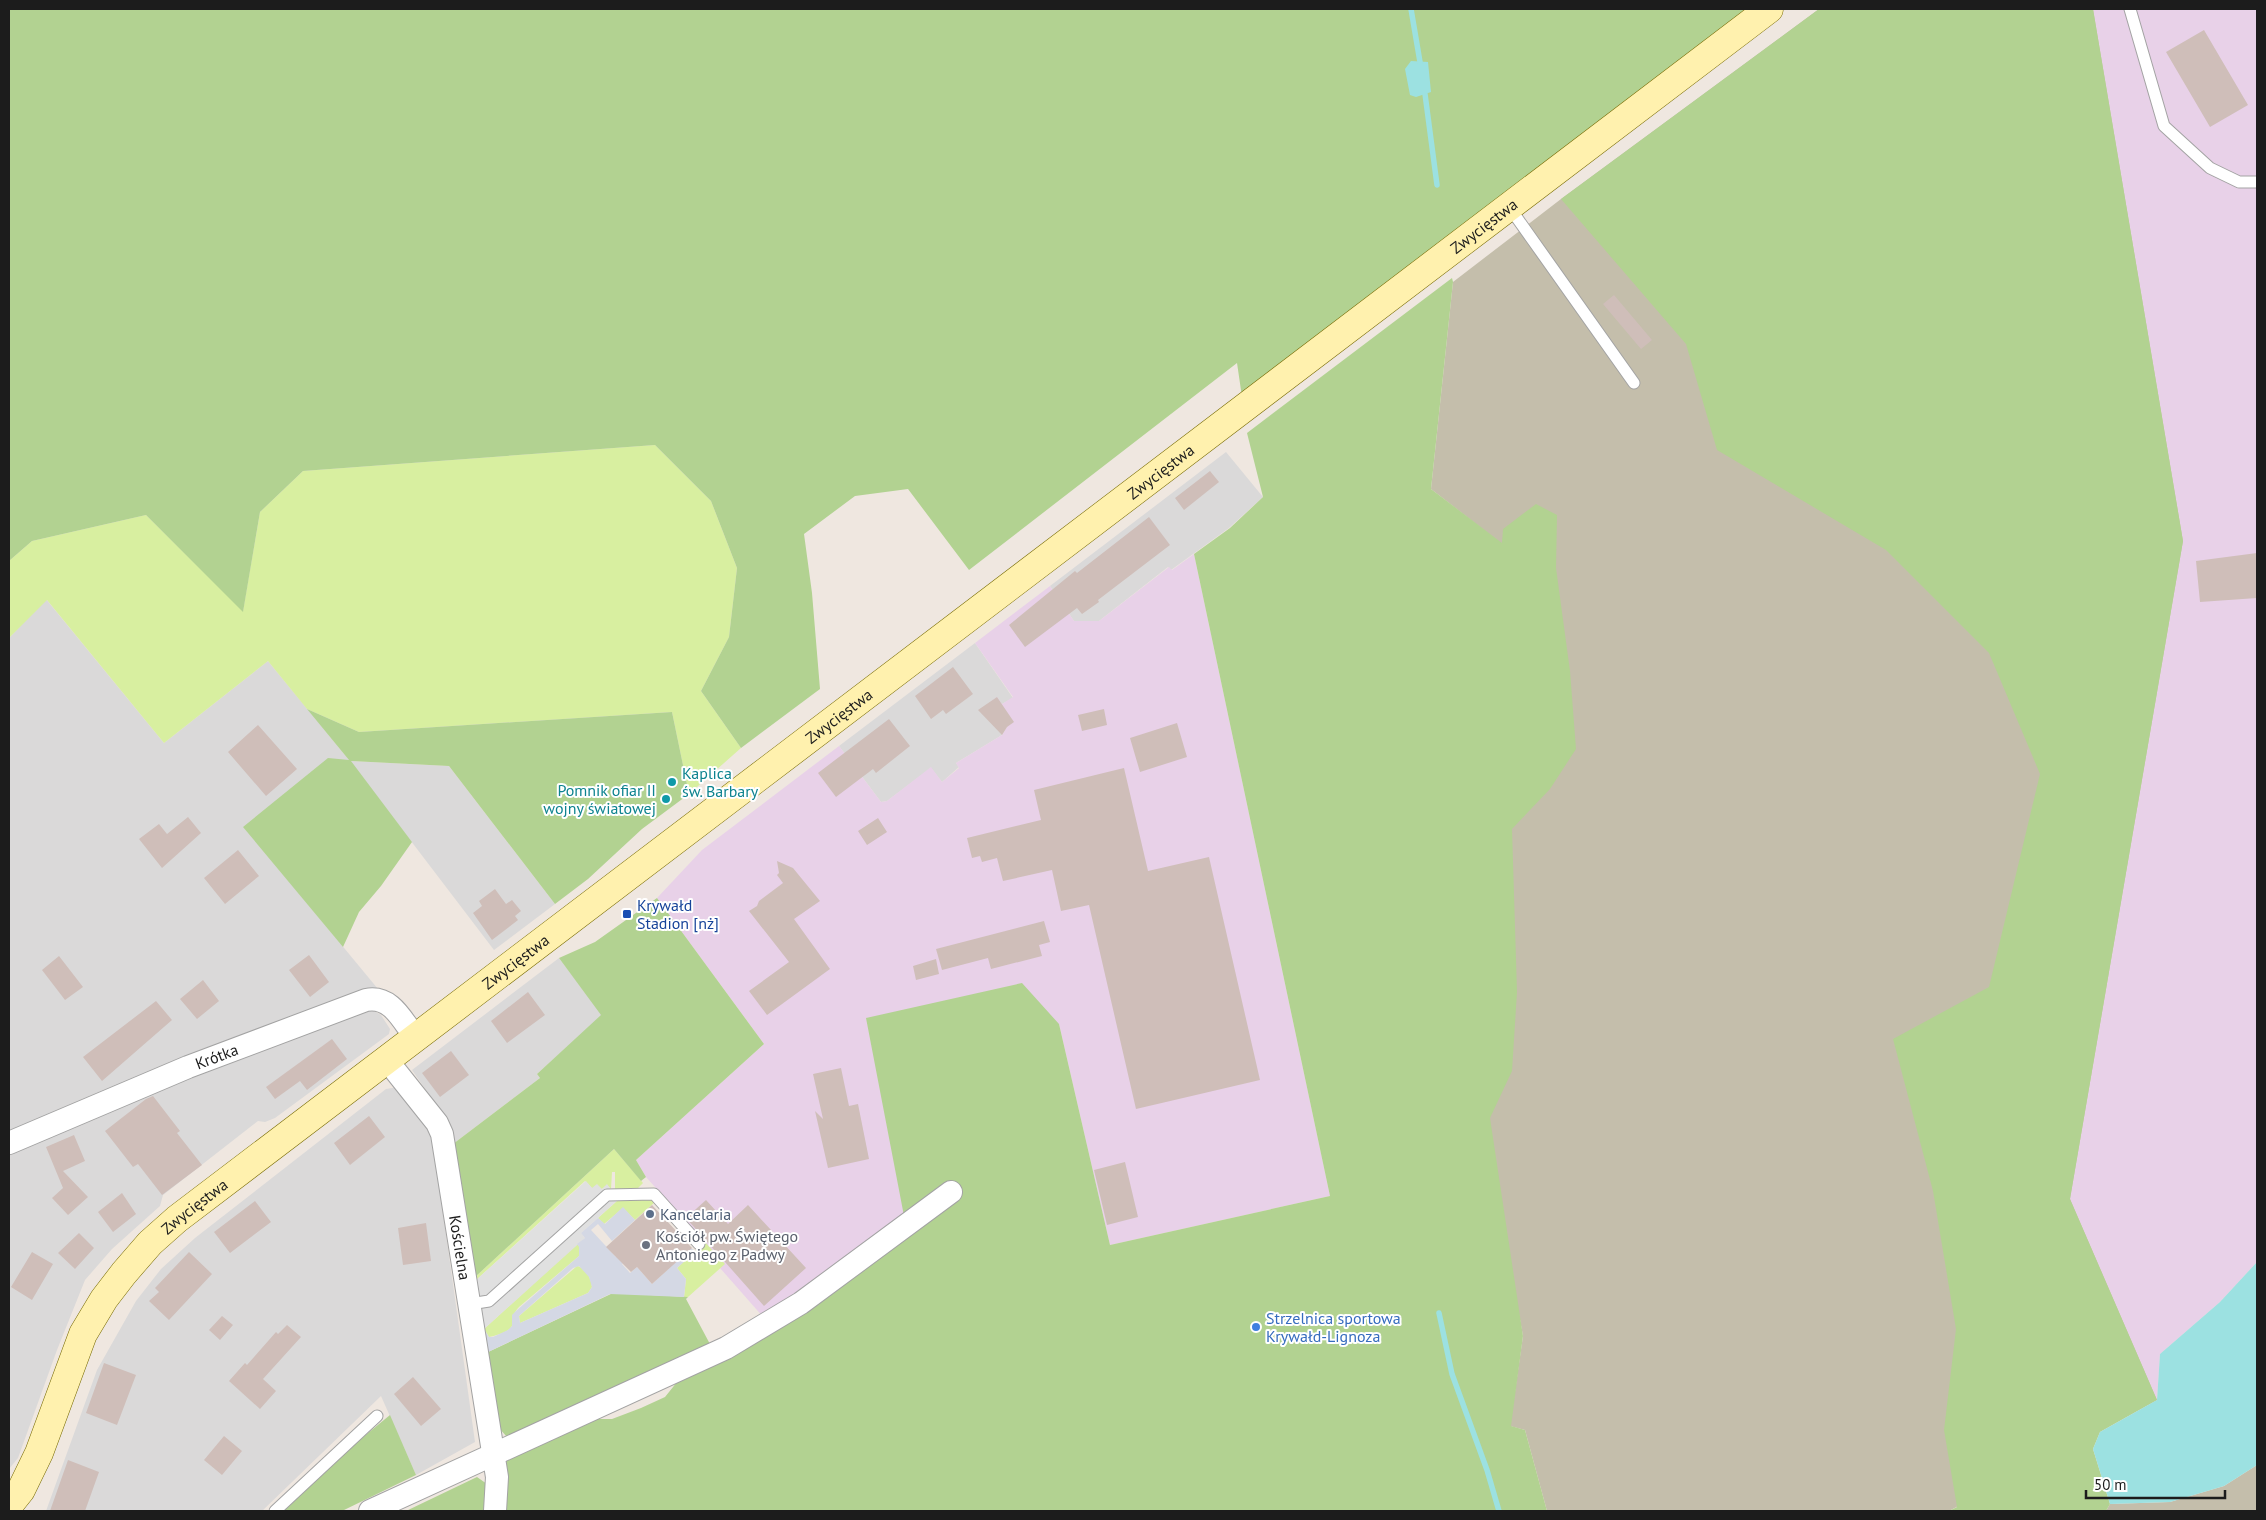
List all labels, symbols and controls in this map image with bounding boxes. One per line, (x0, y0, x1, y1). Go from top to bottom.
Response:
street label: Zwycięstwa (1446, 194, 1521, 258)
street label: Zwycięstwa (1123, 440, 1198, 503)
street label: Zwycięstwa (801, 684, 876, 748)
place label: Kaplica św. Barbary (682, 763, 759, 801)
marker: Kaplica św. Barbary (666, 776, 678, 788)
place label: Pomnik ofiar II wojny światowej (543, 780, 656, 818)
marker: Pomnik ofiar II wojny światowej (660, 793, 672, 805)
place label: Krywałd Stadion [nż] (637, 895, 719, 933)
marker: Krywałd Stadion [nż] (621, 908, 633, 920)
street label: Zwycięstwa (478, 930, 553, 993)
street label: Krótka (192, 1039, 241, 1073)
street label: Zwycięstwa (157, 1174, 231, 1239)
place label: Kancelaria (660, 1204, 731, 1224)
marker: Kancelaria (644, 1208, 656, 1220)
street label: Kościelna (445, 1214, 475, 1281)
place label: Kościół pw. Świętego Antoniego z Padwy (656, 1226, 798, 1264)
marker: Kościół pw. Świętego Antoniego z Padwy (640, 1239, 652, 1251)
place label: Strzelnica sportowa Krywałd-Lignoza (1266, 1308, 1401, 1346)
marker: Strzelnica sportowa Krywałd-Lignoza (1250, 1321, 1262, 1333)
scale bar (2086, 1468, 2225, 1500)
text: 50 m (2094, 1475, 2127, 1494)

